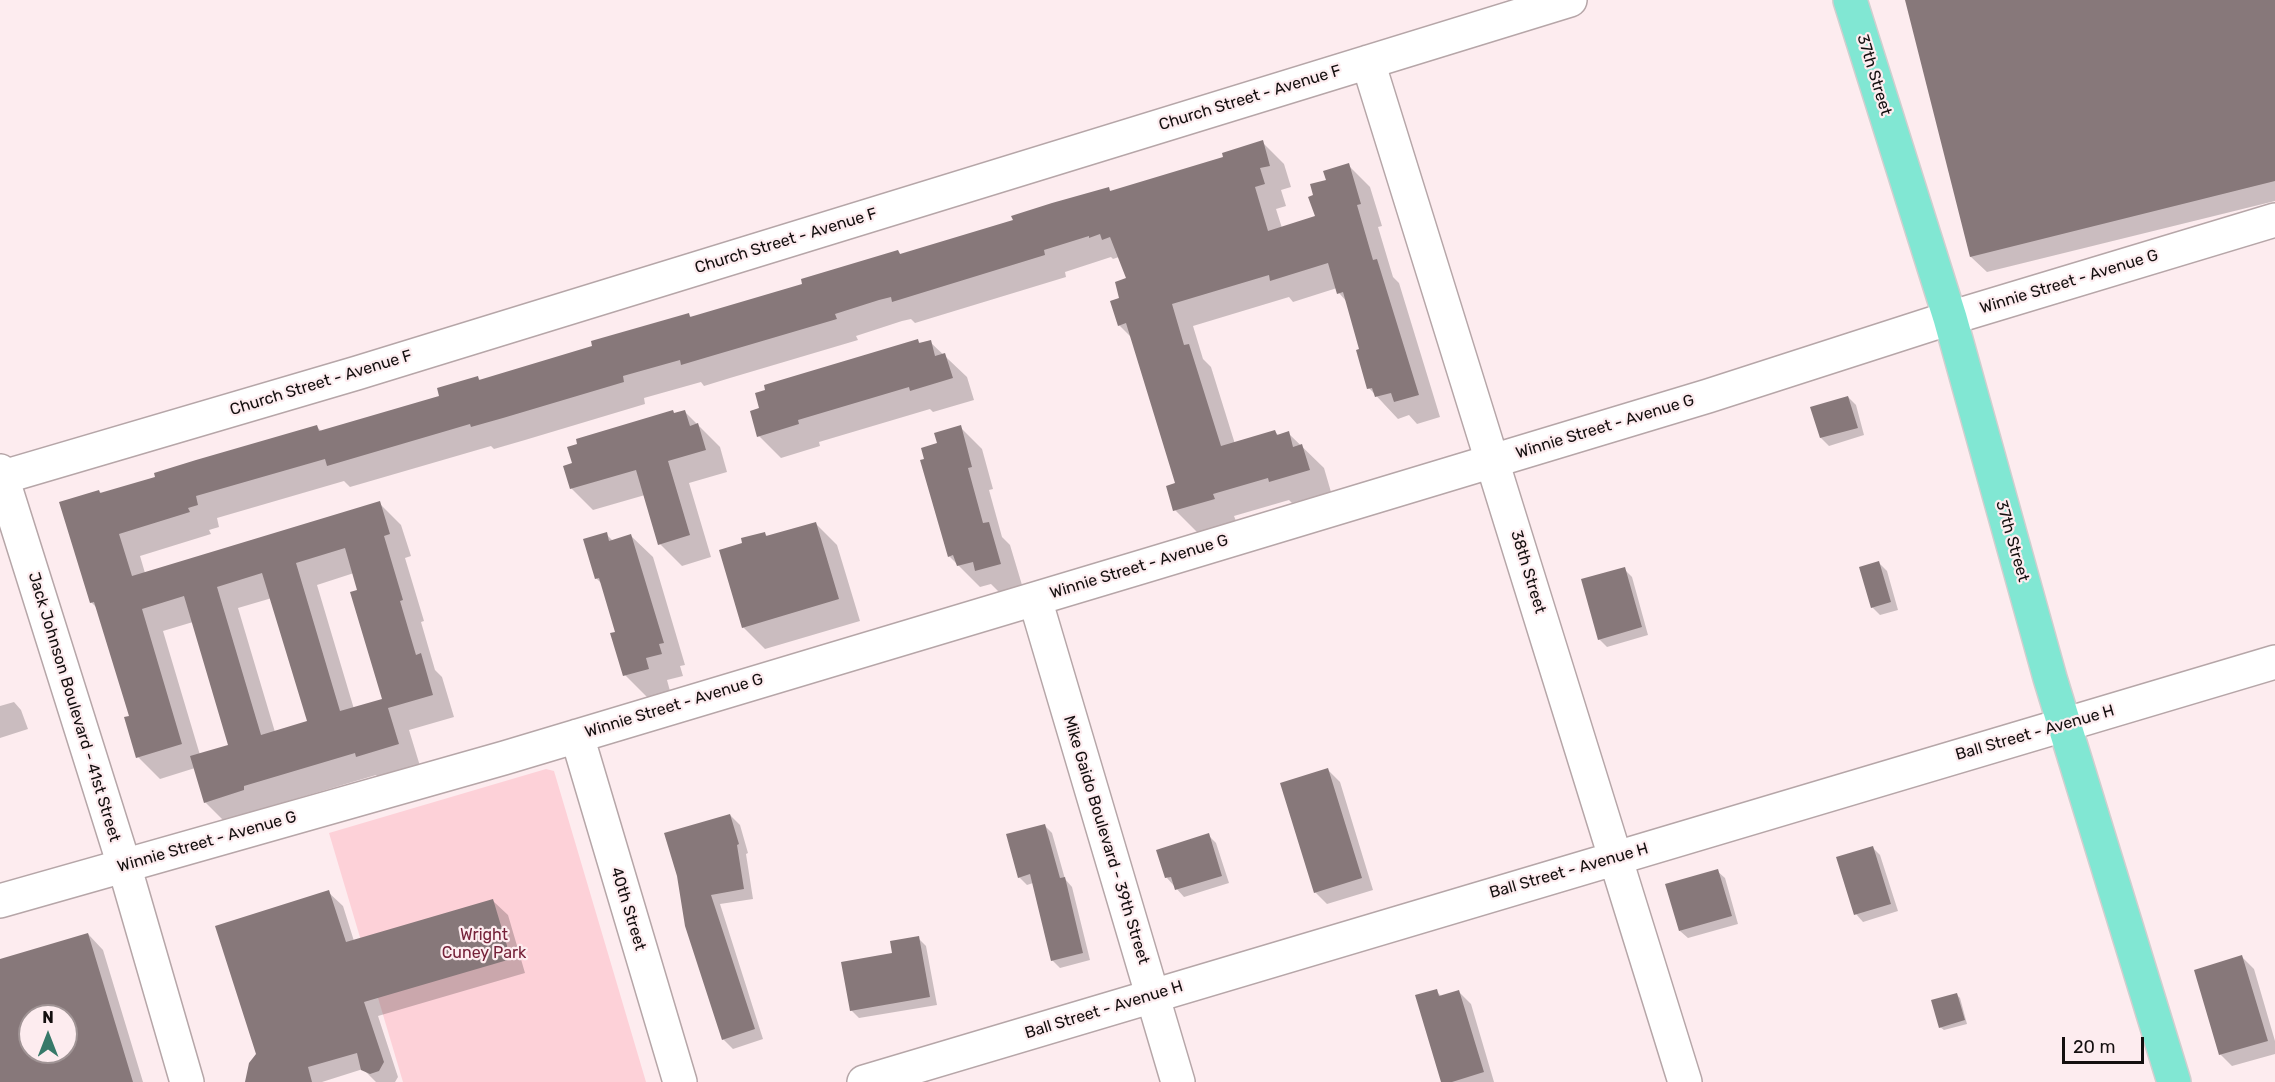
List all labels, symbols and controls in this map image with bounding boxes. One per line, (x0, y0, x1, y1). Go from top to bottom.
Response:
street label: 37th Street (1853, 32, 1895, 118)
street label: Church Street - Avenue F (1157, 61, 1343, 135)
street label: Church Street - Avenue F (693, 204, 879, 278)
street label: Winnie Street - Avenue G (1977, 246, 2161, 318)
street label: Church Street - Avenue F (228, 346, 414, 420)
street label: Winnie Street - Avenue G (1513, 391, 1697, 463)
street label: 37th Street (1991, 498, 2033, 584)
street label: 38th Street (1506, 528, 1550, 616)
street label: Winnie Street - Avenue G (1047, 531, 1231, 603)
street label: Jack Johnson Boulevard - 41st Street (24, 570, 124, 844)
street label: Winnie Street - Avenue G (582, 670, 766, 742)
street label: Ball Street - Avenue H (1953, 701, 2117, 765)
street label: Mike Gaido Boulevard - 39th Street (1059, 713, 1153, 967)
street label: Winnie Street - Avenue G (115, 807, 299, 877)
street label: Ball Street - Avenue H (1487, 839, 1651, 903)
street label: 40th Street (606, 865, 650, 953)
park label: Wright Cuney Park (442, 925, 526, 963)
street label: Ball Street - Avenue H (1023, 977, 1185, 1043)
north arrow (18, 1004, 78, 1064)
text: N (42, 1008, 54, 1027)
scale bar (2065, 1025, 2148, 1063)
text: 20 m (2073, 1036, 2115, 1058)

